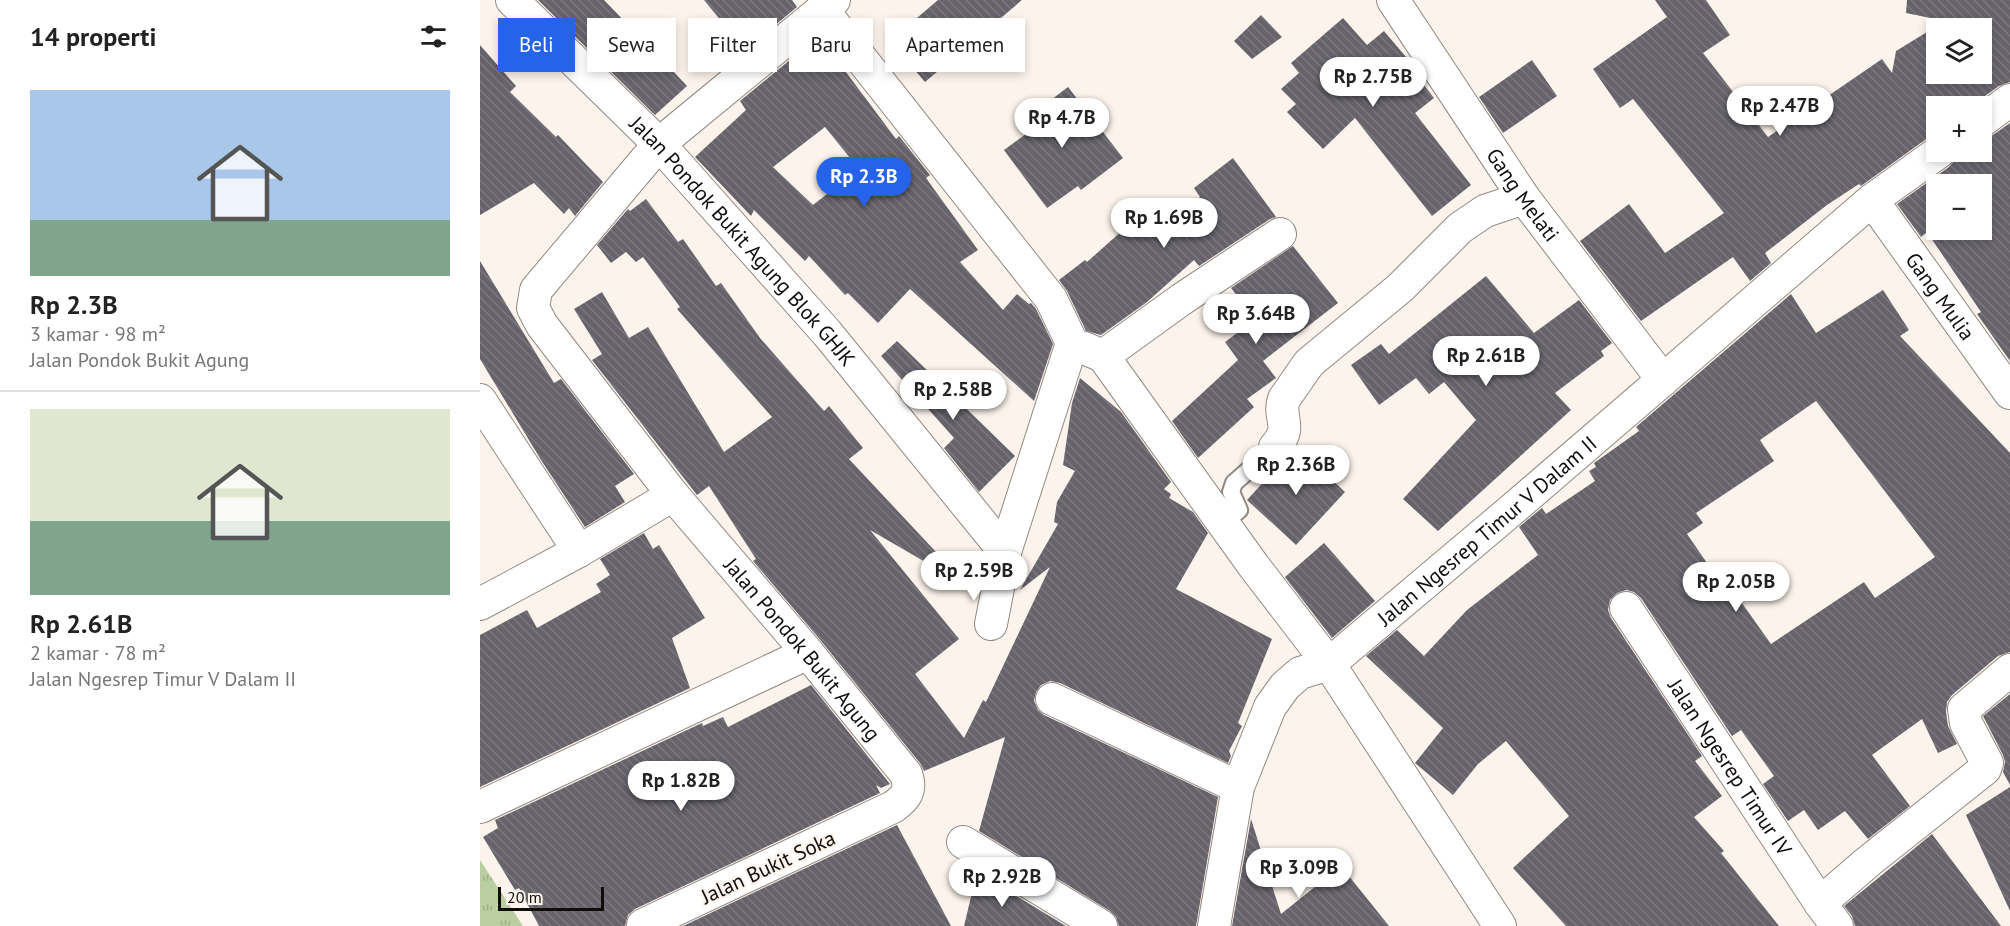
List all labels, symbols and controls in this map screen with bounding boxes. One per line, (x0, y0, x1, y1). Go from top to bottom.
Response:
chip: Beli (498, 18, 575, 72)
chip: Sewa (587, 18, 676, 72)
chip: Filter (688, 18, 777, 72)
chip: Baru (789, 18, 873, 72)
chip: Apartemen (885, 18, 1025, 72)
map controls (1926, 18, 1992, 240)
button: layers (1926, 18, 1992, 84)
text: 14 properti (30, 20, 156, 53)
icon: filters (417, 20, 450, 53)
pin: Rp 2.75B (1311, 57, 1435, 108)
text: Rp 2.75B (1334, 63, 1412, 89)
pin: Rp 2.47B (1718, 86, 1842, 137)
text: Rp 2.47B (1741, 92, 1819, 118)
button: + (1926, 96, 1992, 162)
pin: Rp 4.7B (1007, 98, 1117, 149)
text: Rp 4.7B (1028, 104, 1096, 130)
street label: Jalan Pondok Bukit Agung Blok GHJK (624, 109, 862, 372)
icon: home (186, 129, 294, 237)
street label: Gang Melati (1481, 143, 1566, 247)
pin: Rp 2.3B (809, 157, 919, 208)
text: Rp 2.3B (830, 163, 898, 189)
button: − (1926, 174, 1992, 240)
pin: Rp 1.69B (1102, 198, 1226, 249)
text: Rp 1.69B (1125, 204, 1203, 230)
street label: Gang Mulia (1900, 247, 1981, 345)
text: Rp 2.3B (30, 288, 118, 321)
pin: Rp 3.64B (1194, 294, 1318, 345)
text: Rp 3.64B (1217, 300, 1295, 326)
text: 3 kamar · 98 m² (30, 321, 166, 347)
pin: Rp 2.61B (1424, 336, 1548, 387)
text: Rp 2.61B (1447, 342, 1525, 368)
text: Jalan Pondok Bukit Agung (30, 347, 249, 373)
pin: Rp 2.58B (891, 370, 1015, 421)
text: Rp 2.58B (914, 376, 992, 402)
street label: Jalan Ngesrep Timur V Dalam II (1371, 429, 1602, 632)
pin: Rp 2.36B (1234, 445, 1358, 496)
icon: home (186, 448, 294, 556)
text: Rp 2.36B (1257, 451, 1335, 477)
street label: Jalan Pondok Bukit Agung (718, 551, 887, 746)
pin: Rp 2.59B (912, 551, 1036, 602)
text: Rp 2.59B (935, 557, 1013, 583)
pin: Rp 2.05B (1674, 562, 1798, 613)
text: Rp 2.05B (1697, 568, 1775, 594)
text: Rp 2.61B (30, 607, 132, 640)
text: 2 kamar · 78 m² (30, 640, 166, 666)
text: Jalan Ngesrep Timur V Dalam II (30, 666, 296, 692)
street label: Jalan Ngesrep Timur IV (1662, 673, 1798, 860)
pin: Rp 1.82B (619, 761, 743, 812)
text: Rp 1.82B (642, 767, 720, 793)
street label: Jalan Bukit Soka (696, 824, 839, 910)
pin: Rp 3.09B (1237, 848, 1361, 899)
text: Rp 3.09B (1260, 854, 1338, 880)
pin: Rp 2.92B (940, 857, 1064, 908)
text: Rp 2.92B (963, 863, 1041, 889)
scale bar (498, 884, 604, 912)
text: 20 m (507, 887, 542, 907)

